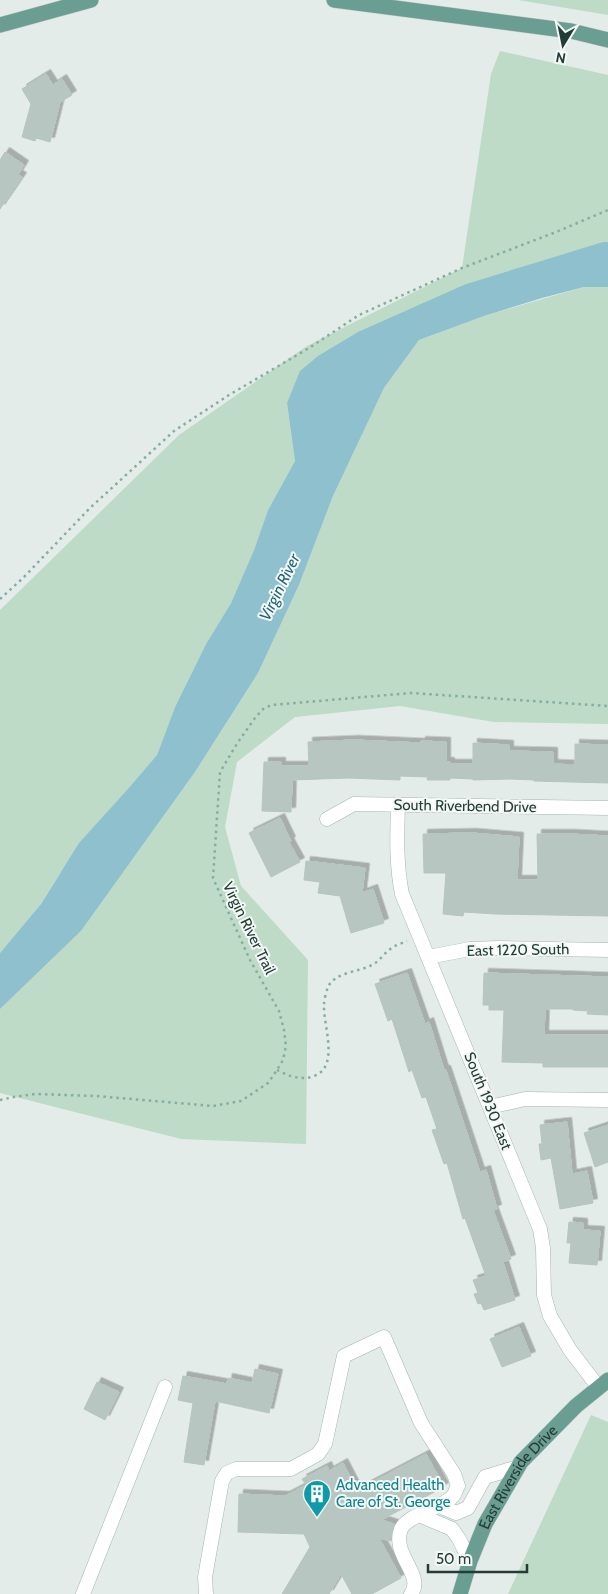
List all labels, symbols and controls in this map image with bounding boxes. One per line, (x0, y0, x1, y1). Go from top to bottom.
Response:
north arrow (538, 20, 588, 70)
text: N (554, 48, 567, 68)
water label: Virgin River (255, 550, 304, 624)
street label: South Riverbend Drive (393, 796, 537, 816)
street label: Virgin River Trail (219, 879, 279, 978)
street label: East 1220 South (467, 940, 569, 960)
street label: South 1930 East (460, 1050, 516, 1152)
street label: East Riverside Drive (475, 1421, 561, 1532)
place label: Advanced Health Care of St. George (336, 1476, 451, 1511)
building icon: Advanced Health Care of St. George (302, 1479, 332, 1518)
scale bar (428, 1542, 527, 1574)
text: 50 m (436, 1550, 471, 1568)

